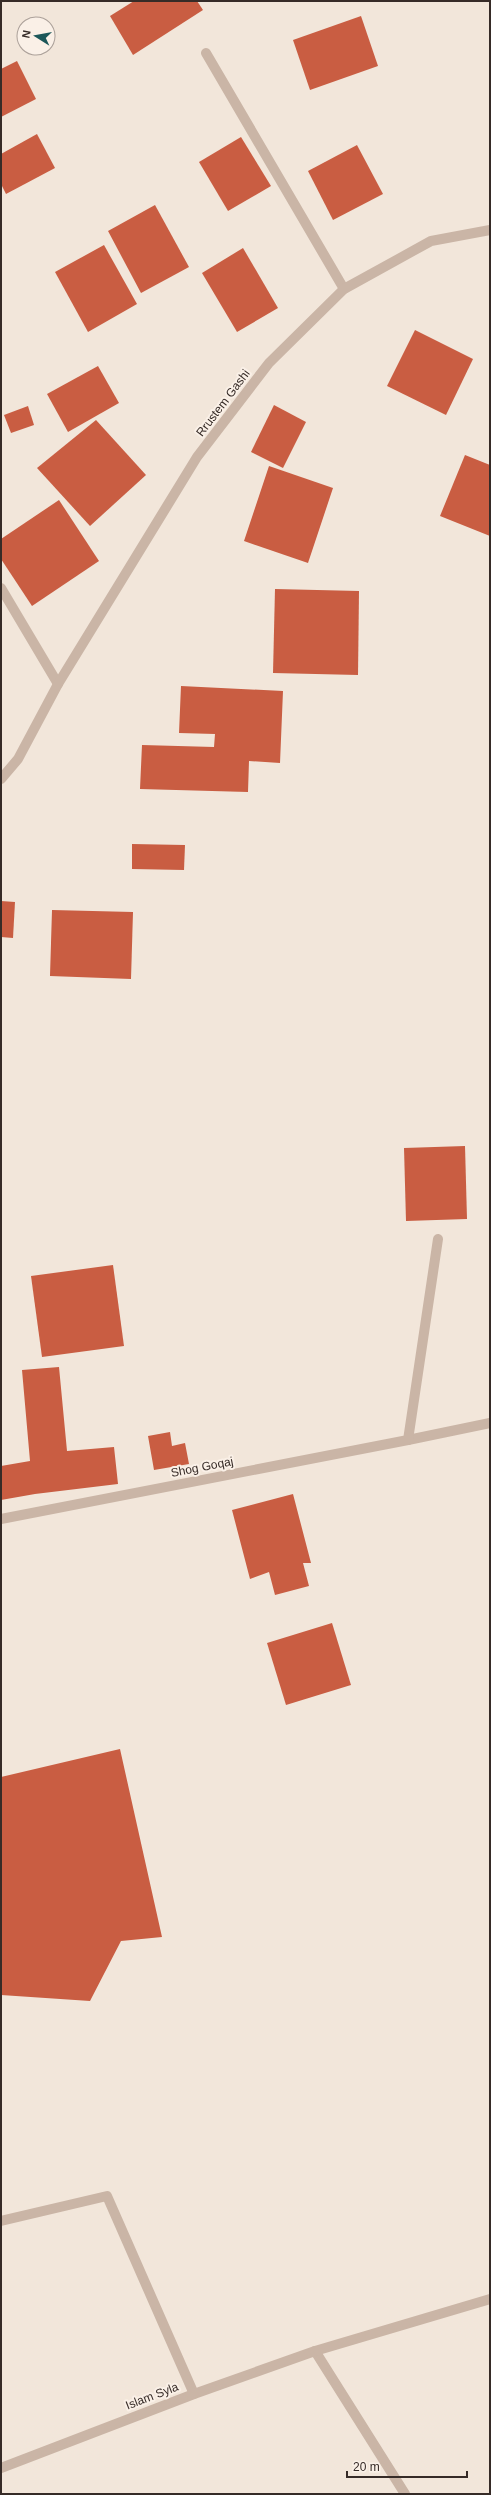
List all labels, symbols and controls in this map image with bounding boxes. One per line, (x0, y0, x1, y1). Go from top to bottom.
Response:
north arrow (16, 16, 56, 56)
text: N (20, 29, 33, 39)
street label: Rrustem Gashi (193, 367, 253, 439)
street label: Shog Goqaj (170, 1454, 234, 1480)
street label: Islam Syla (124, 2379, 181, 2412)
scale bar (347, 2453, 467, 2479)
text: 20 m (353, 2460, 380, 2474)

